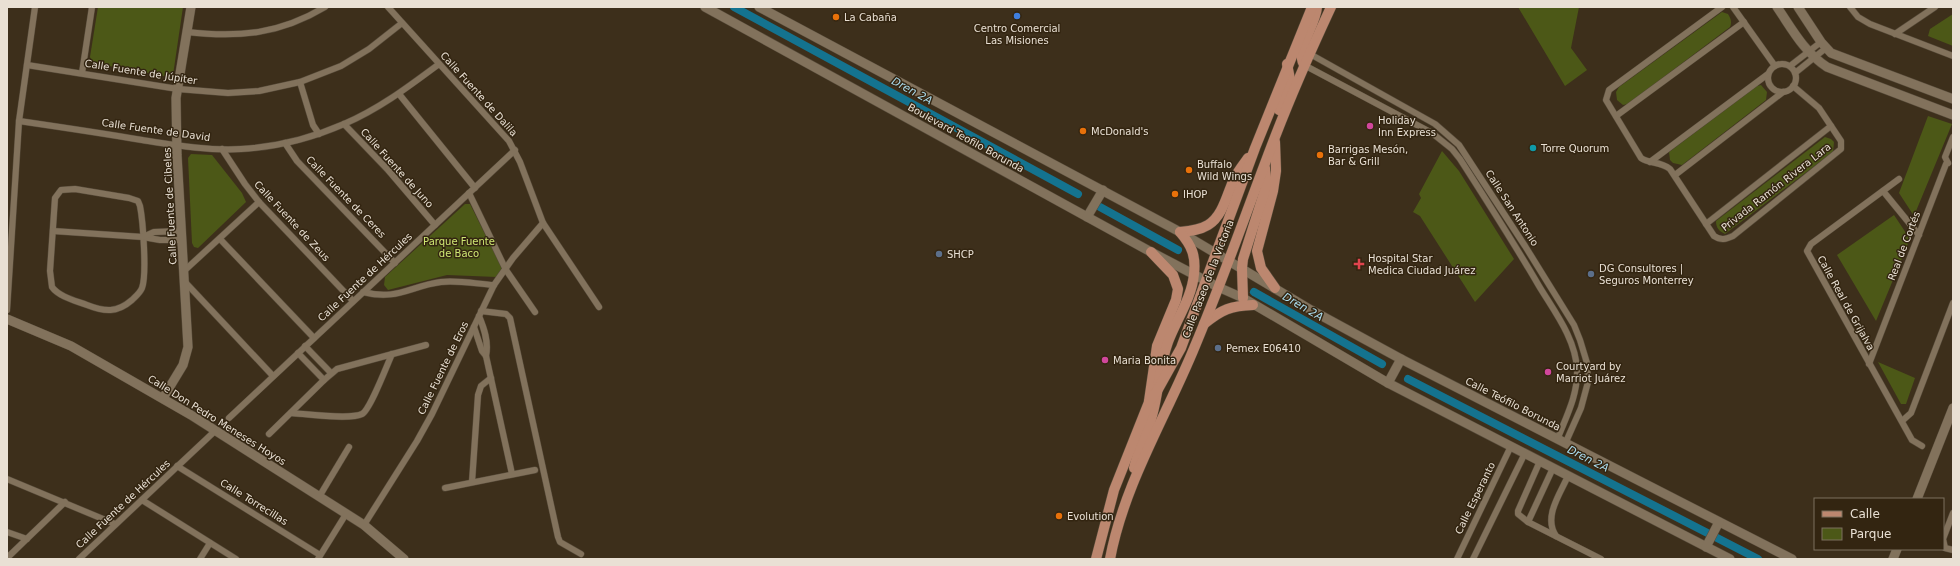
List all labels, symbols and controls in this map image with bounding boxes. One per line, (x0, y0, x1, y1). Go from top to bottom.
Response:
marker: Centro Comercial Las Misiones (1012, 11, 1022, 21)
marker: La Cabaña (831, 12, 841, 22)
place label: La Cabaña (844, 12, 897, 23)
place label: Centro Comercial Las Misiones (974, 23, 1060, 46)
street label: Calle Fuente de Dalila (438, 50, 520, 138)
street label: Calle Fuente de Júpiter (84, 58, 199, 86)
water label: Dren 2A (889, 74, 935, 108)
street label: Boulevard Teofilo Borunda (906, 101, 1026, 175)
place label: Holiday Inn Express (1378, 115, 1436, 138)
street label: Calle Fuente de David (101, 117, 211, 143)
marker: Holiday Inn Express (1365, 121, 1375, 131)
street label: Calle Fuente de Juno (359, 126, 435, 210)
marker: McDonald's (1078, 126, 1088, 136)
place label: McDonald's (1091, 126, 1149, 137)
street label: Privada Ramón Rivera Lara (1719, 141, 1833, 233)
marker: Torre Quorum (1528, 143, 1538, 153)
place label: Torre Quorum (1540, 143, 1609, 154)
place label: Barrigas Mesón, Bar & Grill (1328, 144, 1408, 167)
street label: Calle Fuente de Cibeles (161, 147, 179, 265)
marker: Barrigas Mesón, Bar & Grill (1315, 150, 1325, 160)
street label: Calle Fuente de Ceres (304, 154, 388, 240)
place label: Buffalo Wild Wings (1197, 159, 1252, 182)
marker: Buffalo Wild Wings (1184, 165, 1194, 175)
street label: Calle San Antonio (1483, 168, 1541, 248)
street label: Calle Fuente de Zeus (252, 179, 332, 263)
marker: IHOP (1170, 189, 1180, 199)
place label: IHOP (1183, 189, 1207, 200)
street label: Real de Cortés (1886, 210, 1922, 282)
street label: Calle Paseo de la Victoria (1180, 218, 1236, 340)
street label: Calle Fuente de Hércules (316, 231, 414, 323)
park label: Parque Fuente de Baco (423, 236, 495, 259)
marker: SHCP (934, 249, 944, 259)
place label: SHCP (947, 249, 974, 260)
place label: Hospital Star Medica Ciudad Juárez (1368, 253, 1476, 276)
street label: Calle Real de Grijalva (1815, 254, 1877, 352)
marker: Hospital Star Medica Ciudad Juárez (1353, 258, 1365, 270)
place label: DG Consultores | Seguros Monterrey (1599, 263, 1694, 286)
marker: DG Consultores | Seguros Monterrey (1586, 269, 1596, 279)
water label: Dren 2A (1280, 290, 1326, 324)
street label: Calle Fuente de Eros (416, 320, 470, 416)
marker: Pemex E06410 (1213, 343, 1223, 353)
place label: Pemex E06410 (1226, 343, 1301, 354)
marker: Maria Bonita (1100, 355, 1110, 365)
place label: Maria Bonita (1113, 355, 1176, 366)
place label: Courtyard by Marriot Juárez (1556, 361, 1626, 384)
marker: Courtyard by Marriot Juárez (1543, 367, 1553, 377)
street label: Calle Don Pedro Meneses Hoyos (146, 373, 288, 467)
street label: Calle Teófilo Borunda (1464, 375, 1562, 433)
water label: Dren 2A (1565, 443, 1611, 475)
street label: Calle Fuente de Hércules (74, 458, 172, 550)
street label: Calle Esperanto (1453, 460, 1497, 536)
street label: Calle Torrecillas (218, 477, 290, 527)
legend (1814, 498, 1944, 550)
text: Calle (1850, 507, 1880, 521)
marker: Evolution (1054, 511, 1064, 521)
place label: Evolution (1067, 511, 1114, 522)
text: Parque (1850, 527, 1891, 541)

